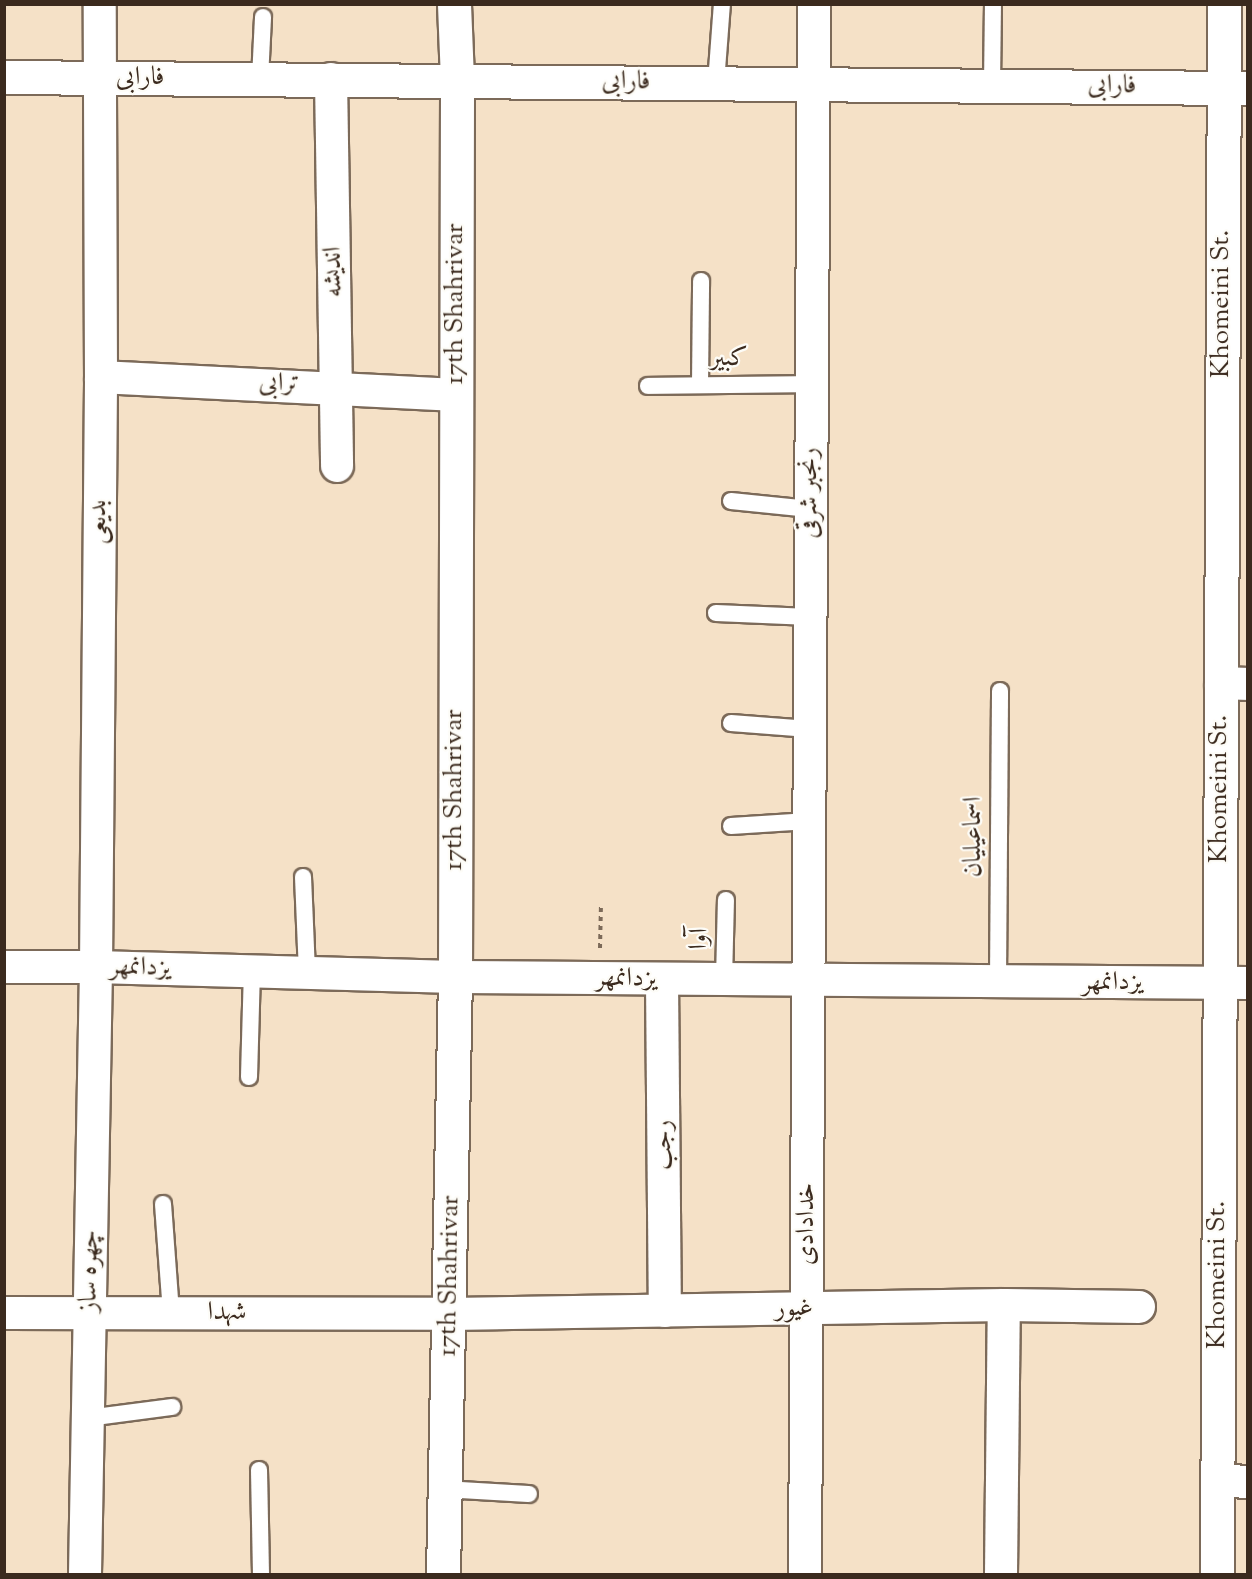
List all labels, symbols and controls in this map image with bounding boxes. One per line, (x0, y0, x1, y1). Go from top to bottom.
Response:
street label: فارابی (116, 62, 164, 94)
street label: فارابی (601, 66, 651, 98)
street label: فارابی (1087, 70, 1137, 102)
street label: 17th Shahrivar (440, 223, 472, 385)
street label: Khomeini St. (1206, 230, 1238, 378)
street label: اندیشه (318, 246, 350, 298)
street label: کبیر (710, 343, 748, 375)
street label: ترابی (258, 368, 300, 400)
street label: رنجبر شرقی (794, 447, 826, 539)
street label: بدیعی (83, 500, 115, 544)
street label: 17th Shahrivar (439, 709, 471, 871)
street label: Khomeini St. (1204, 715, 1236, 863)
street label: اسماعیلیان (958, 797, 990, 877)
street label: آوا (684, 928, 716, 950)
street label: یزدانمهر (109, 951, 171, 985)
street label: یزدانمهر (596, 963, 656, 995)
street label: یزدانمهر (1082, 967, 1142, 999)
street label: رجب (648, 1120, 680, 1170)
street label: خدادادی (791, 1183, 823, 1265)
street label: 17th Shahrivar (433, 1195, 467, 1357)
street label: Khomeini St. (1202, 1201, 1234, 1349)
street label: چهره ساز (74, 1230, 106, 1312)
street label: غیور (775, 1293, 813, 1325)
street label: شهدا (208, 1297, 246, 1329)

